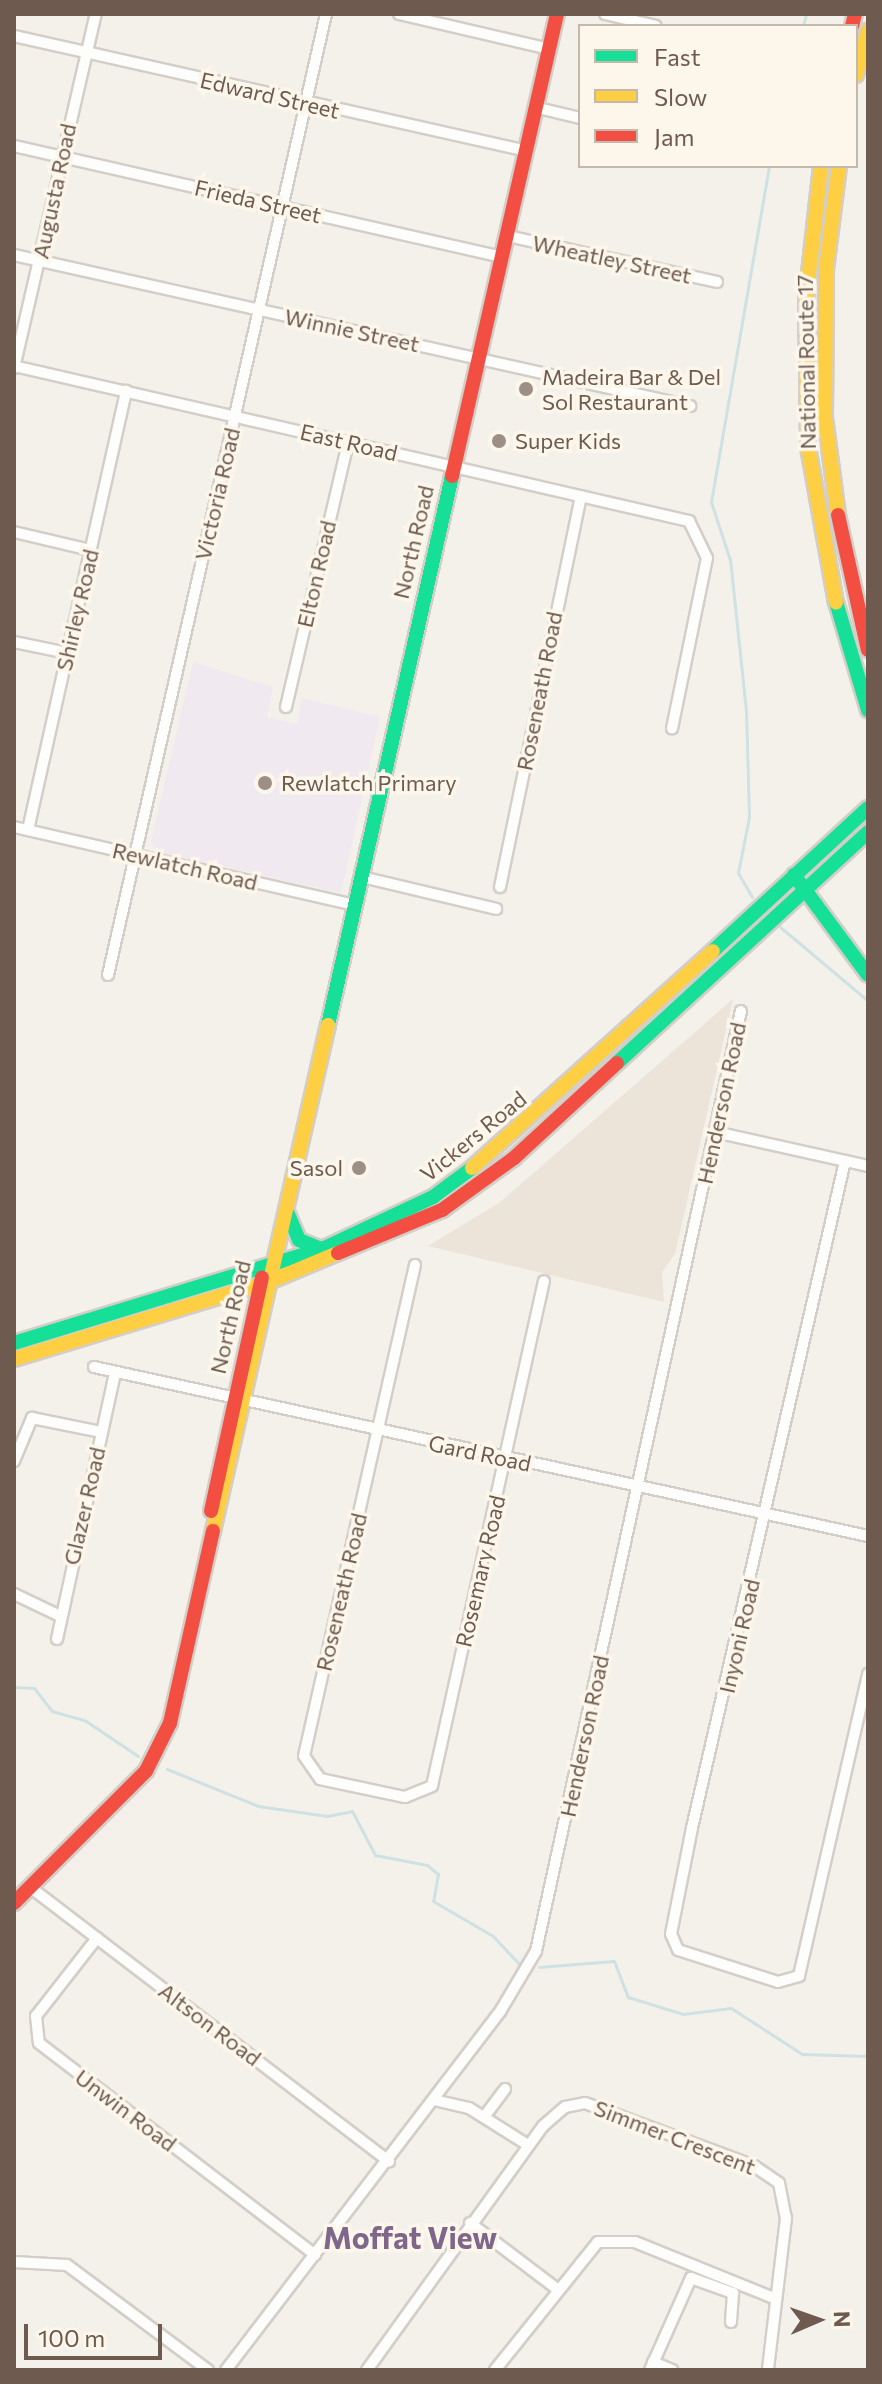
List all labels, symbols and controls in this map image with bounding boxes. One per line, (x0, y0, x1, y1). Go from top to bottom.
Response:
legend (578, 24, 858, 168)
text: Fast (654, 42, 701, 71)
street label: Edward Street (198, 66, 342, 124)
text: Slow (654, 82, 707, 111)
street label: Augusta Road (27, 121, 81, 261)
text: Jam (654, 122, 694, 151)
street label: Frieda Street (192, 174, 324, 228)
street label: Wheatley Street (530, 229, 694, 289)
street label: National Route 17 (791, 274, 821, 450)
street label: Winnie Street (282, 303, 422, 357)
place label: Madeira Bar & Del Sol Restaurant (542, 363, 721, 414)
marker: Madeira Bar & Del Sol Restaurant (517, 380, 535, 398)
street label: East Road (298, 418, 400, 466)
street label: Victoria Road (189, 425, 245, 563)
place label: Super Kids (515, 428, 621, 454)
marker: Super Kids (490, 432, 508, 450)
street label: North Road (387, 483, 439, 601)
street label: Elton Road (291, 518, 341, 630)
street label: Shirley Road (50, 547, 104, 673)
street label: Roseneath Road (511, 609, 567, 773)
place label: Rewlatch Primary (281, 770, 457, 796)
marker: Rewlatch Primary (256, 774, 274, 792)
street label: Rewlatch Road (110, 836, 260, 896)
street label: Henderson Road (691, 1020, 751, 1186)
street label: Vickers Road (415, 1085, 531, 1187)
place label: Sasol (290, 1155, 343, 1181)
marker: Sasol (350, 1159, 368, 1177)
street label: North Road (204, 1258, 256, 1376)
street label: Gard Road (426, 1429, 534, 1477)
street label: Glazer Road (58, 1445, 110, 1567)
street label: Rosemary Road (450, 1493, 510, 1649)
street label: Roseneath Road (310, 1510, 372, 1674)
street label: Inyoni Road (713, 1576, 765, 1696)
street label: Henderson Road (554, 1653, 614, 1819)
street label: Altson Road (154, 1977, 266, 2071)
street label: Unwin Road (70, 2063, 182, 2157)
street label: Simmer Crescent (591, 2094, 759, 2180)
district label: Moffat View (323, 2219, 497, 2255)
north arrow (778, 2280, 858, 2360)
scale bar (28, 2308, 166, 2358)
text: N (829, 2310, 856, 2328)
text: 100 m (38, 2323, 105, 2352)

